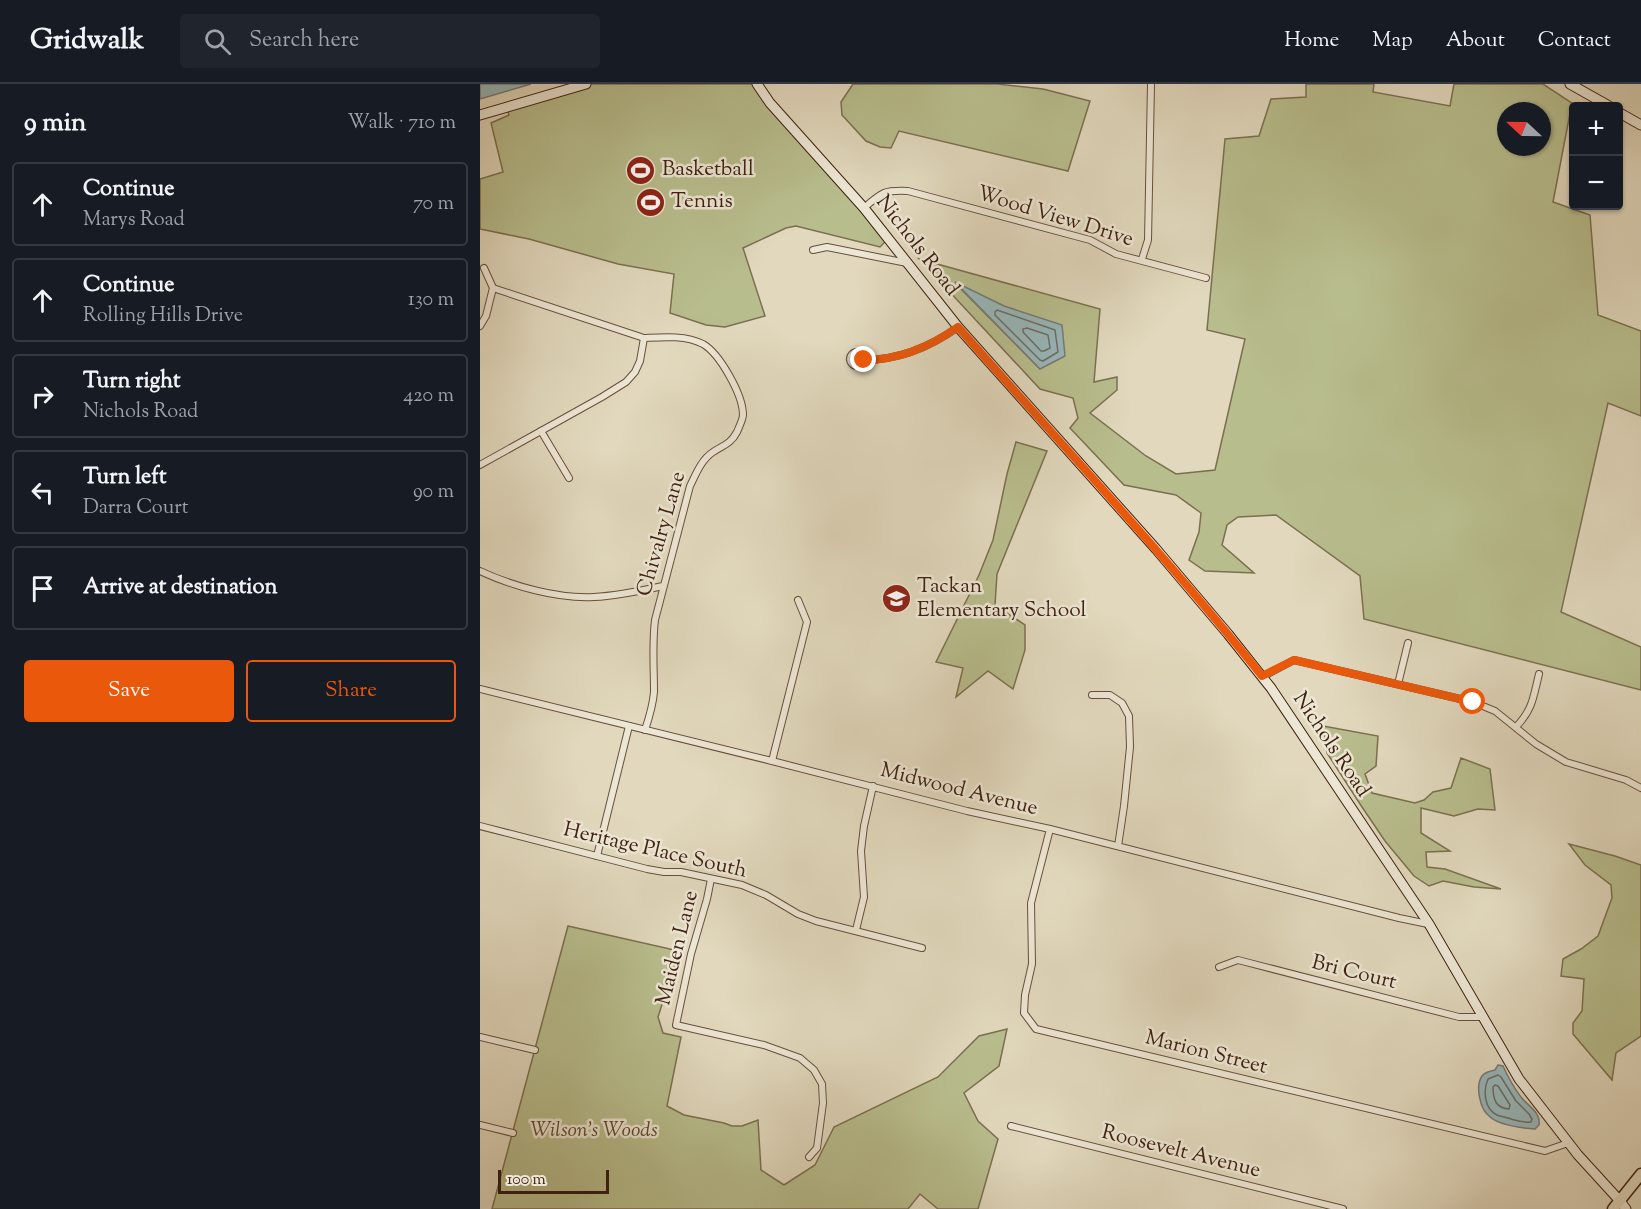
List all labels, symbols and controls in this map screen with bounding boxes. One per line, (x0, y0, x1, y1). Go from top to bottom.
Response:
search box (180, 14, 600, 68)
text: Gridwalk (30, 21, 144, 61)
icon: search (201, 25, 234, 58)
text: Search here (249, 25, 359, 57)
text: Home (1284, 26, 1339, 56)
text: Map (1372, 26, 1413, 56)
text: About (1446, 26, 1505, 56)
text: Contact (1538, 26, 1611, 56)
north arrow (1497, 102, 1551, 156)
map controls (1569, 102, 1623, 210)
button: + (1569, 102, 1623, 156)
text: 9 min (24, 105, 86, 142)
text: Walk · 710 m (348, 109, 456, 138)
sports icon: Basketball (625, 154, 657, 186)
place label: Basketball (662, 155, 754, 185)
button: − (1569, 156, 1623, 210)
text: Continue (83, 174, 174, 206)
street label: Wood View Drive (973, 179, 1137, 255)
sports icon: Tennis (634, 186, 666, 218)
place label: Tennis (671, 187, 733, 217)
icon: ahead (26, 188, 59, 221)
street label: Nichols Road (868, 189, 966, 303)
text: 70 m (413, 190, 454, 219)
text: Marys Road (83, 206, 185, 235)
text: Continue (83, 270, 174, 302)
icon: ahead (26, 284, 59, 317)
text: 130 m (408, 286, 454, 315)
text: Rolling Hills Drive (83, 302, 243, 331)
route end (850, 346, 876, 372)
text: Turn right (83, 366, 180, 398)
icon: right (26, 380, 59, 413)
text: 420 m (403, 382, 454, 411)
text: Nichols Road (83, 398, 198, 427)
text: Turn left (83, 462, 166, 494)
street label: Chivalry Lane (630, 468, 694, 600)
icon: left (26, 476, 59, 509)
text: 90 m (413, 478, 454, 507)
text: Darra Court (83, 494, 189, 523)
icon: arrive (26, 572, 59, 605)
text: Arrive at destination (83, 572, 278, 604)
place label: Tackan Elementary School (917, 572, 1087, 626)
school or university icon: Tackan Elementary School (880, 583, 912, 615)
button: Save (24, 660, 234, 722)
button: Share (246, 660, 456, 722)
street label: Nichols Road (1285, 686, 1377, 804)
route start (1459, 688, 1485, 714)
street label: Midwood Avenue (877, 756, 1041, 824)
street label: Heritage Place South (560, 815, 750, 887)
street label: Maiden Lane (649, 887, 707, 1009)
street label: Bri Court (1308, 948, 1400, 998)
street label: Marion Street (1142, 1023, 1270, 1083)
park label: Wilson's Woods (530, 1116, 658, 1146)
street label: Roosevelt Avenue (1098, 1118, 1264, 1186)
scale bar (498, 1167, 609, 1194)
text: 100 m (507, 1169, 546, 1192)

